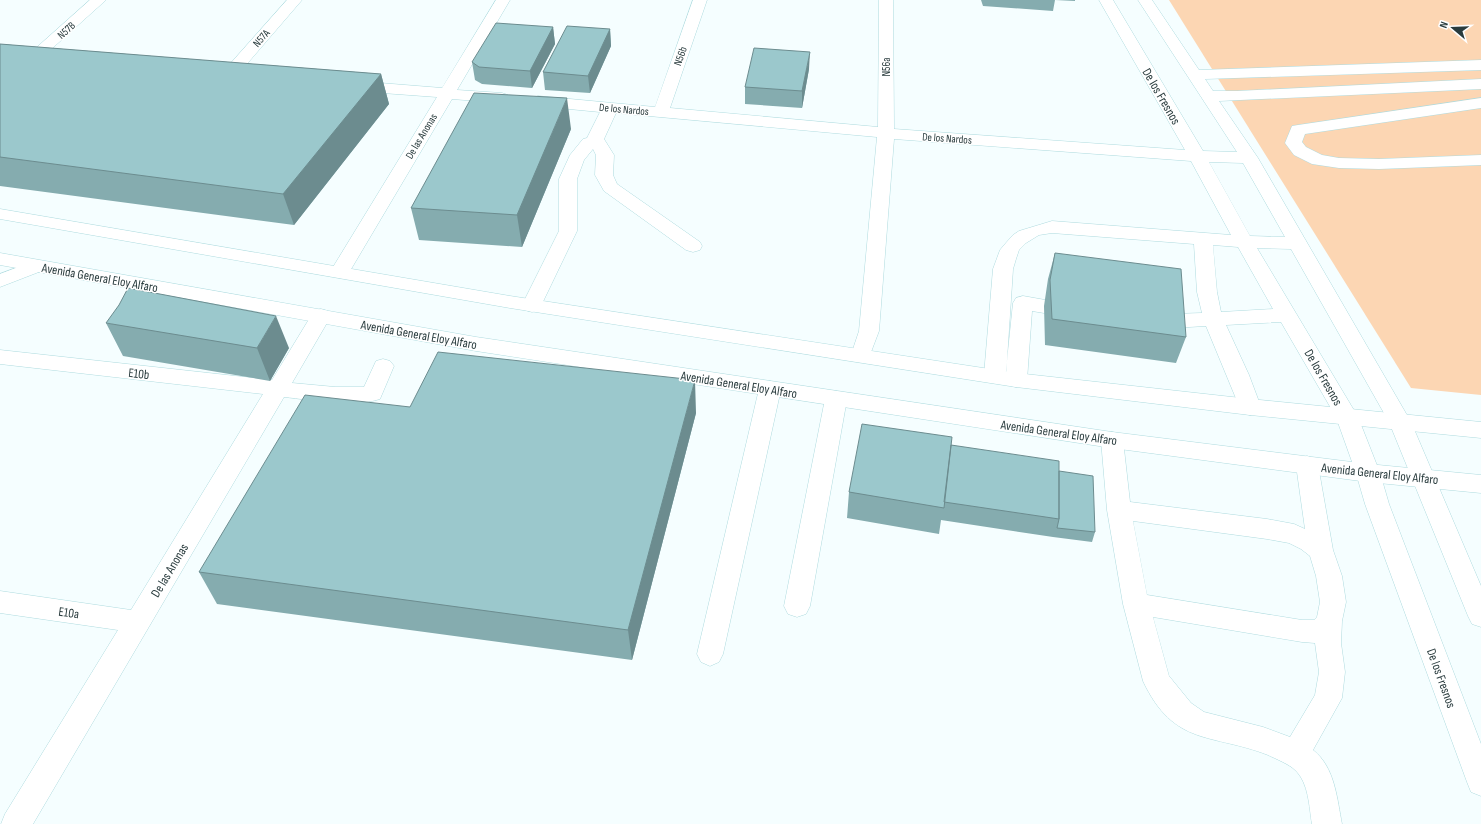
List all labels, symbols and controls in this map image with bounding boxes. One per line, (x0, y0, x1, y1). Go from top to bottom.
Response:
north arrow (1433, 8, 1473, 48)
street label: N57B (55, 19, 78, 42)
text: N (1437, 20, 1451, 30)
street label: N57A (250, 27, 273, 50)
street label: N56b (671, 44, 690, 67)
street label: N56a (880, 57, 893, 77)
street label: De los Fresnos (1139, 66, 1184, 128)
street label: De los Nardos (599, 101, 649, 118)
street label: De las Anonas (403, 111, 440, 161)
street label: De los Nardos (922, 130, 972, 147)
street label: Avenida General Eloy Alfaro (40, 260, 159, 296)
street label: Avenida General Eloy Alfaro (359, 317, 478, 353)
street label: De los Fresnos (1301, 347, 1346, 409)
street label: E10b (128, 365, 150, 383)
street label: Avenida General Eloy Alfaro (679, 368, 798, 402)
street label: Avenida General Eloy Alfaro (999, 417, 1118, 449)
street label: Avenida General Eloy Alfaro (1320, 460, 1439, 488)
street label: De las Anonas (148, 540, 192, 600)
street label: E10a (57, 604, 80, 622)
street label: De los Fresnos (1423, 646, 1459, 711)

